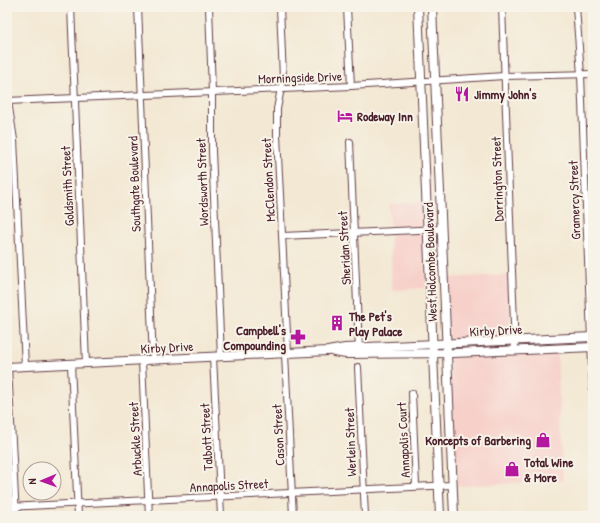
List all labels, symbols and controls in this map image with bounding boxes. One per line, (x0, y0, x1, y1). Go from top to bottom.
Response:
street label: Morningside Drive (258, 67, 342, 87)
restaurant icon: Jimmy John's (453, 85, 471, 103)
place label: Jimmy John's (474, 85, 536, 104)
hotel icon: Rodeway Inn (336, 107, 354, 125)
place label: Rodeway Inn (357, 107, 413, 126)
street label: Southgate Boulevard (123, 136, 145, 232)
street label: Dorrington Street (487, 136, 507, 222)
street label: Wordsworth Street (191, 137, 213, 226)
street label: McClendon Street (257, 137, 279, 222)
street label: Goldsmith Street (56, 145, 78, 226)
street label: Gramercy Street (564, 160, 584, 240)
street label: West Holcombe Boulevard (419, 202, 441, 322)
street label: Sheridan Street (333, 210, 355, 285)
place label: The Pet's Play Palace (348, 307, 403, 341)
building icon: The Pet's Play Palace (328, 314, 346, 332)
street label: Kirby Drive (469, 320, 523, 340)
place label: Campbell's Compounding (223, 321, 286, 355)
pharmacy icon: Campbell's Compounding (289, 328, 307, 346)
street label: Kirby Drive (140, 337, 194, 357)
street label: Arbuckle Street (124, 401, 146, 477)
street label: Annapolis Court (392, 401, 414, 478)
street label: Talbott Street (195, 402, 217, 471)
street label: Cason Street (267, 403, 289, 466)
street label: Werlein Street (340, 407, 360, 477)
place label: Koncepts of Barbering (425, 431, 531, 450)
shop icon: Koncepts of Barbering (534, 431, 552, 449)
place label: Total Wine & More (523, 453, 574, 486)
shop icon: Total Wine & More (503, 460, 521, 478)
north arrow (22, 461, 62, 501)
street label: Annapolis Street (189, 474, 269, 496)
text: N (25, 478, 39, 485)

